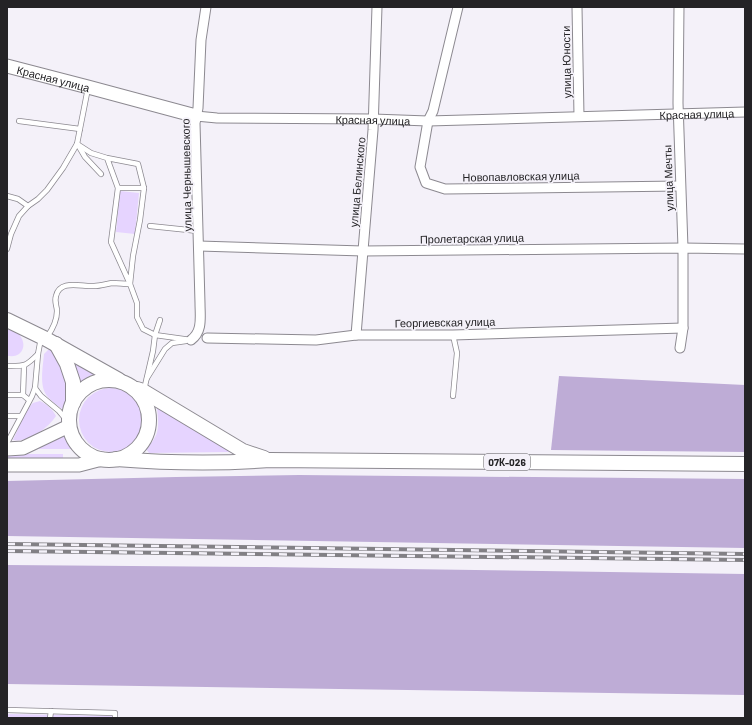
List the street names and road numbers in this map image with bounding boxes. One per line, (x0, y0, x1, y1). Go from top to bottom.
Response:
street label: улица Юности (559, 26, 573, 98)
street label: Красная улица (16, 62, 92, 94)
street label: Красная улица (659, 106, 735, 121)
street label: Красная улица (335, 112, 411, 127)
street label: улица Чернышевского (179, 118, 193, 232)
street label: улица Белинского (347, 136, 367, 228)
street label: улица Мечты (660, 145, 676, 211)
street label: Новопавловская улица (462, 168, 580, 184)
street label: Пролетарская улица (420, 231, 525, 245)
street label: Георгиевская улица (395, 315, 496, 329)
road number: 07К-026 (484, 454, 530, 470)

